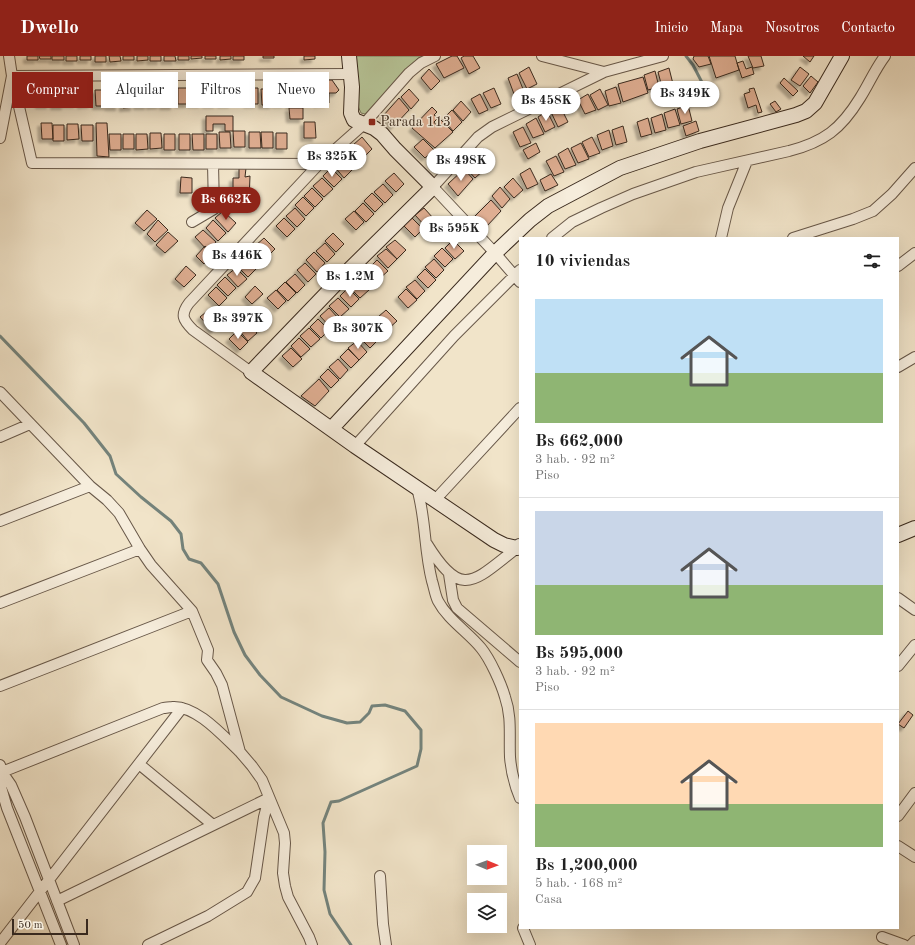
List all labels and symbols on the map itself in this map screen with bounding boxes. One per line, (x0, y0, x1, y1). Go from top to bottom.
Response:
pin: Bs 349K (648, 81, 722, 115)
pin: Bs 458K (509, 88, 583, 122)
place label: Parada 113 (380, 115, 451, 129)
marker: Parada 113 (367, 117, 377, 127)
pin: Bs 325K (295, 144, 369, 178)
pin: Bs 498K (424, 148, 498, 182)
pin: Bs 662K (189, 187, 263, 221)
pin: Bs 595K (417, 216, 491, 250)
pin: Bs 446K (200, 243, 274, 277)
pin: Bs 1.2M (313, 264, 387, 298)
pin: Bs 397K (201, 306, 275, 340)
pin: Bs 307K (321, 316, 395, 350)
north arrow (467, 845, 507, 885)
scale bar (12, 917, 88, 936)

